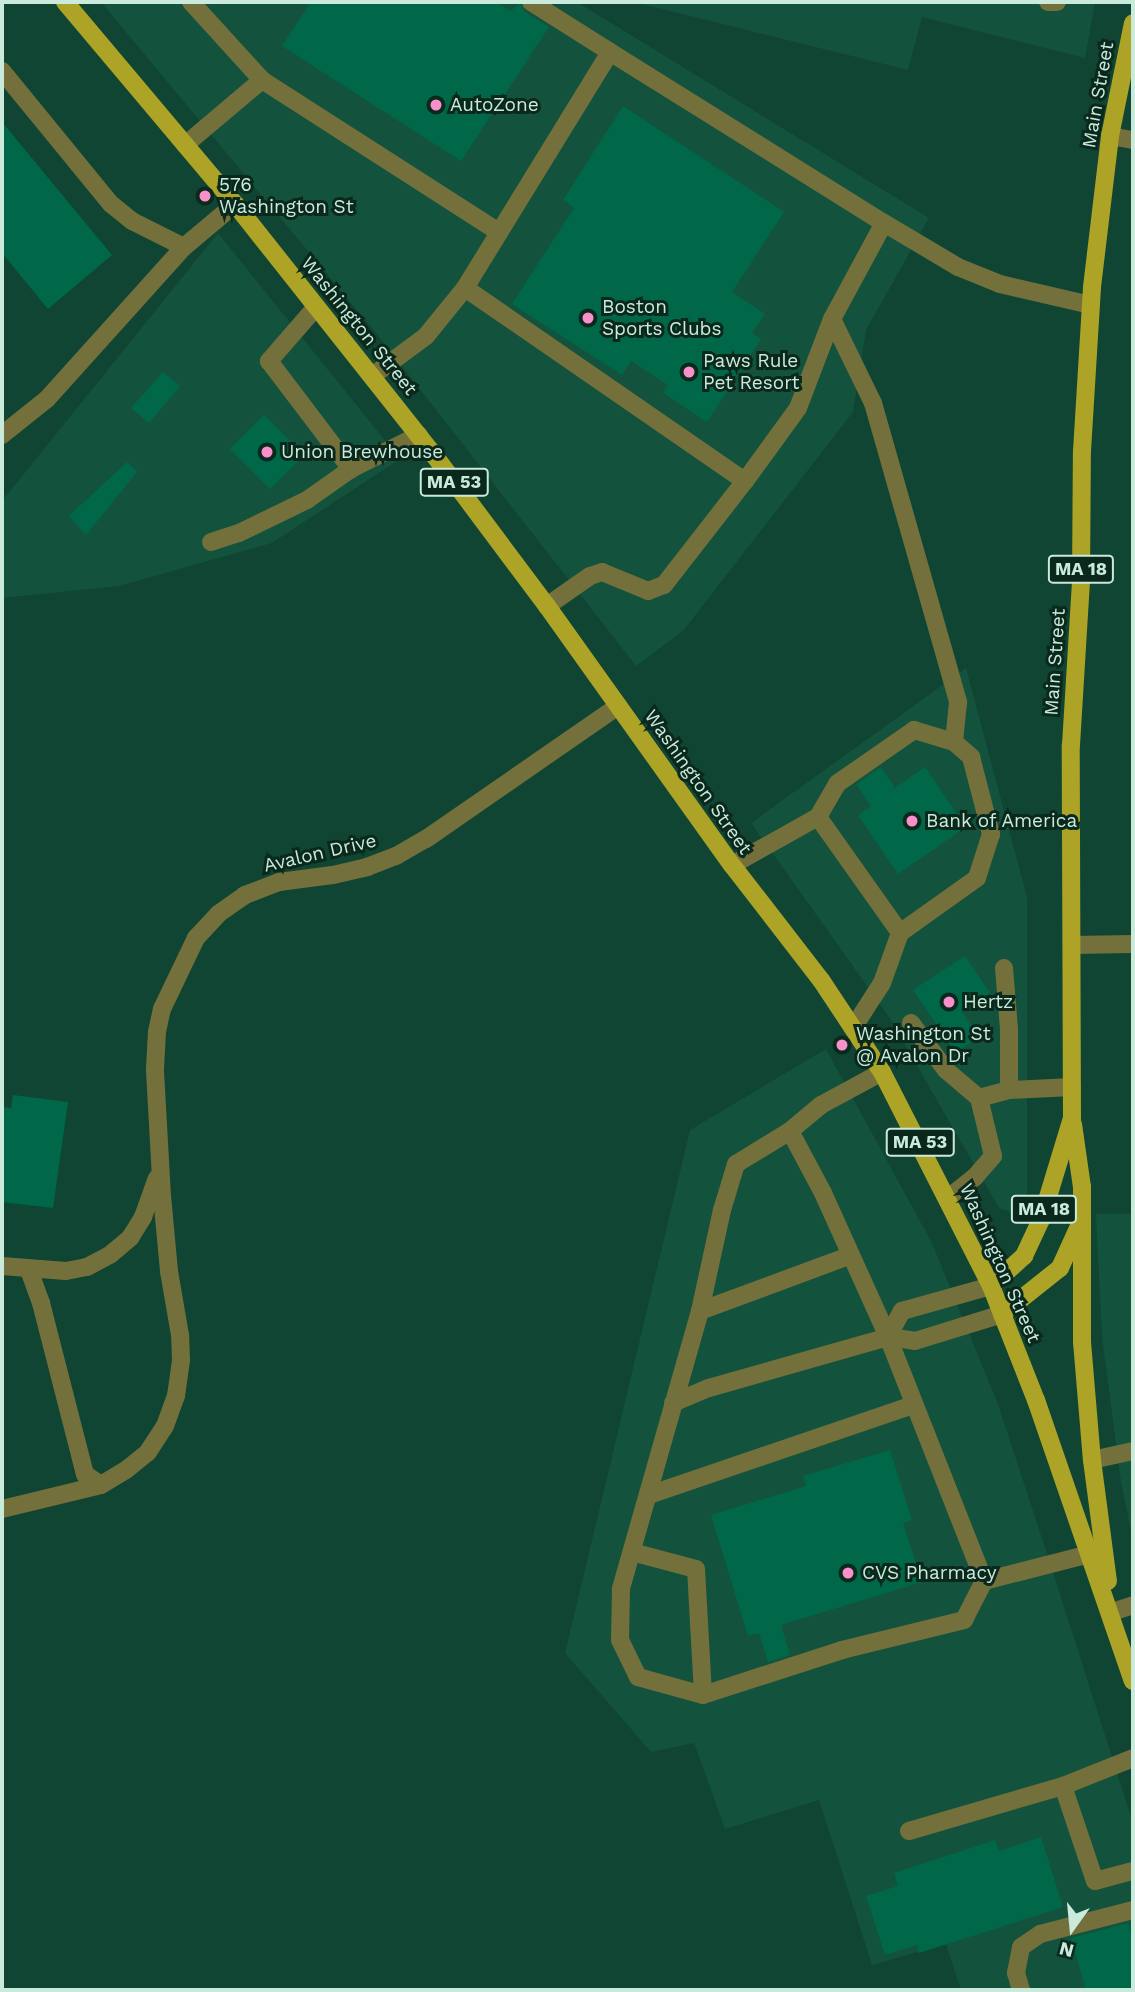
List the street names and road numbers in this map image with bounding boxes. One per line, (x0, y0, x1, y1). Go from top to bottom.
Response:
street label: Main Street (1077, 40, 1119, 150)
street label: Washington Street (296, 252, 422, 400)
road number: MA 53 (419, 468, 489, 496)
road number: MA 18 (1046, 554, 1116, 584)
street label: Main Street (1040, 608, 1070, 716)
street label: Washington Street (639, 705, 757, 859)
street label: Avalon Drive (261, 829, 379, 877)
road number: MA 53 (885, 1128, 955, 1156)
street label: Washington Street (955, 1180, 1045, 1346)
road number: MA 18 (1009, 1194, 1079, 1224)

